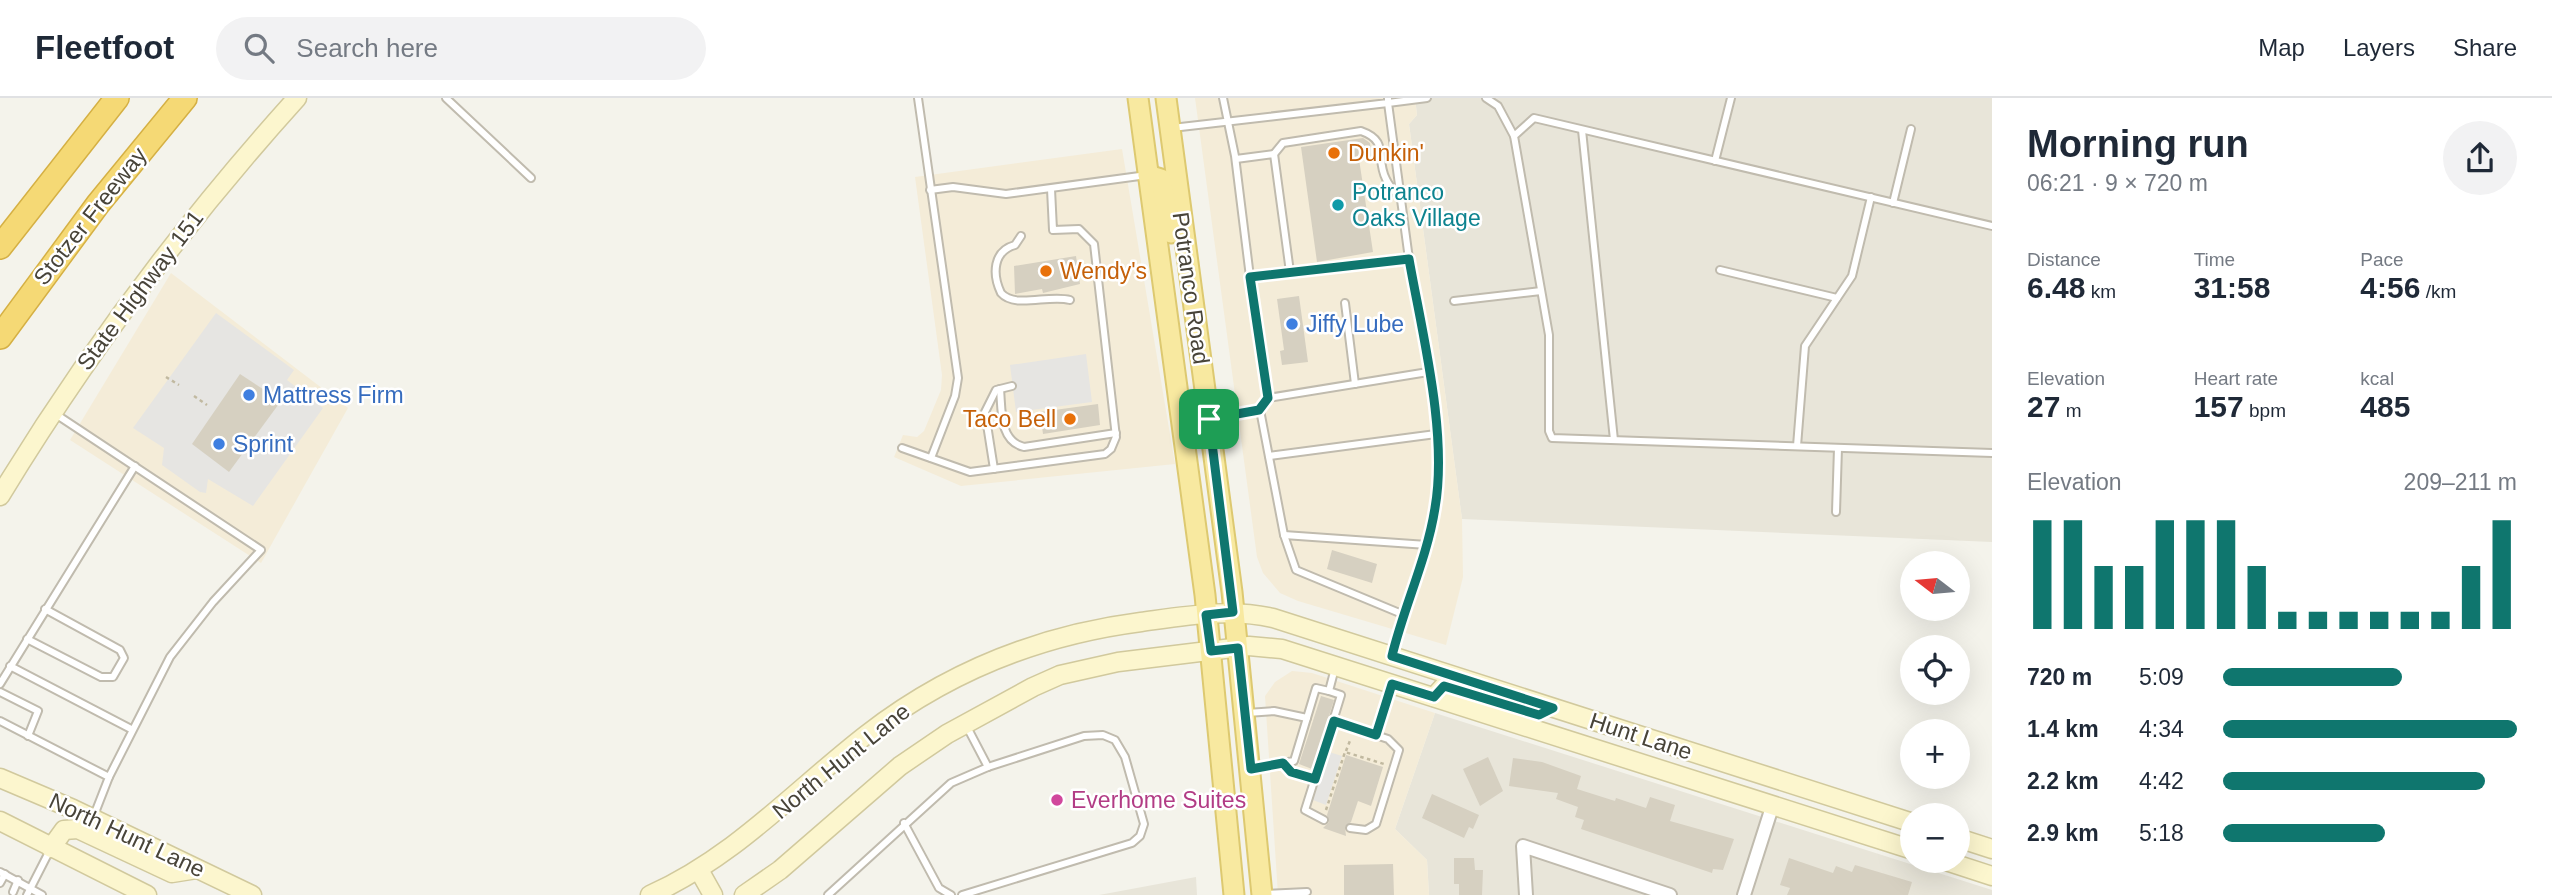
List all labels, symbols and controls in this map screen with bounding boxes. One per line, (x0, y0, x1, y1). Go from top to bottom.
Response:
search box (216, 17, 706, 80)
text: Fleetfoot (35, 29, 174, 66)
icon: search (240, 29, 278, 67)
text: Search here (296, 33, 438, 63)
text: Map (2258, 34, 2305, 61)
text: Layers (2343, 34, 2415, 61)
text: Share (2453, 34, 2517, 61)
button: share (2443, 121, 2517, 195)
text: Morning run (2027, 123, 2249, 165)
place label: Dunkin' (1348, 140, 1424, 166)
street label: Stotzer Freeway (28, 142, 152, 290)
marker: Dunkin' (1326, 145, 1342, 161)
text: 06:21 · 9 × 720 m (2027, 170, 2208, 196)
place label: Potranco Oaks Village (1352, 179, 1481, 231)
marker: Potranco Oaks Village (1330, 197, 1346, 213)
street label: State Highway 151 (72, 205, 208, 375)
street label: Potranco Road (1167, 210, 1215, 366)
text: Distance (2027, 249, 2101, 270)
text: Time (2194, 249, 2235, 270)
text: Pace (2360, 249, 2404, 270)
place label: Wendy's (1060, 258, 1147, 284)
marker: Wendy's (1038, 263, 1054, 279)
text: 6.48 (2027, 271, 2085, 304)
text: 31:58 (2194, 271, 2270, 304)
text: 4:56 (2360, 271, 2420, 304)
text: km (2085, 281, 2116, 302)
text: /km (2420, 281, 2456, 302)
place label: Jiffy Lube (1306, 311, 1404, 337)
marker: Jiffy Lube (1284, 316, 1300, 332)
text: Elevation (2027, 368, 2105, 389)
text: Heart rate (2194, 368, 2278, 389)
text: kcal (2360, 368, 2394, 389)
place label: Mattress Firm (263, 382, 404, 408)
marker: Mattress Firm (241, 387, 257, 403)
pin (1179, 389, 1239, 449)
text: 27 (2027, 390, 2060, 423)
text: 157 (2194, 390, 2244, 423)
text: 485 (2360, 390, 2410, 423)
icon: arrive (1190, 400, 1228, 438)
text: m (2060, 400, 2081, 421)
text: bpm (2244, 400, 2286, 421)
place label: Taco Bell (963, 406, 1056, 432)
marker: Taco Bell (1062, 411, 1078, 427)
place label: Sprint (233, 431, 294, 457)
marker: Sprint (211, 436, 227, 452)
text: Elevation (2027, 469, 2122, 495)
text: 209–211 m (2404, 469, 2517, 495)
north arrow (1900, 551, 1970, 621)
map controls (1900, 551, 1970, 873)
button: locate (1900, 635, 1970, 705)
text: 720 m (2027, 664, 2092, 690)
text: 5:09 (2139, 664, 2184, 690)
street label: North Hunt Lane (767, 698, 915, 824)
street label: Hunt Lane (1587, 707, 1695, 765)
text: 1.4 km (2027, 716, 2099, 742)
text: 4:34 (2139, 716, 2184, 742)
button: + (1900, 719, 1970, 789)
text: 2.2 km (2027, 768, 2099, 794)
text: 4:42 (2139, 768, 2184, 794)
place label: Everhome Suites (1071, 787, 1246, 813)
street label: North Hunt Lane (45, 788, 209, 882)
marker: Everhome Suites (1049, 792, 1065, 808)
button: − (1900, 803, 1970, 873)
text: 2.9 km (2027, 820, 2099, 846)
text: 5:18 (2139, 820, 2184, 846)

